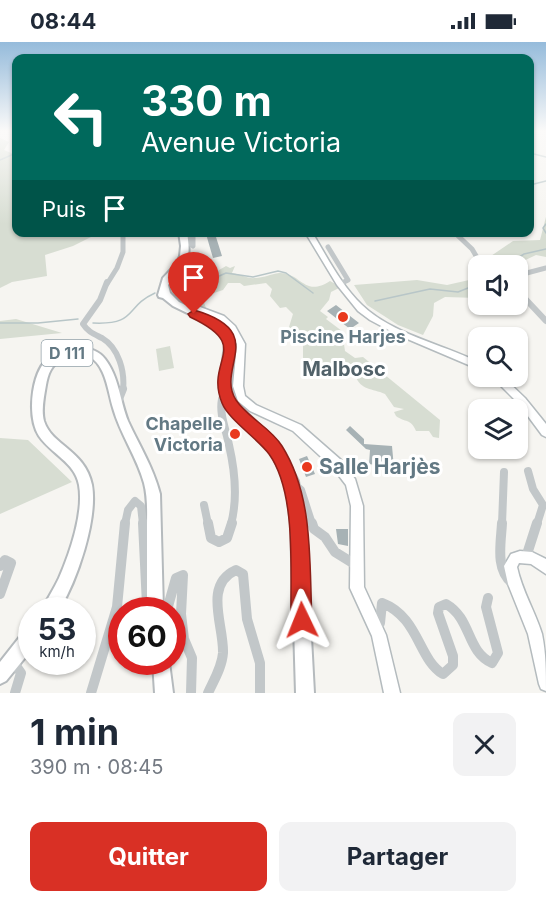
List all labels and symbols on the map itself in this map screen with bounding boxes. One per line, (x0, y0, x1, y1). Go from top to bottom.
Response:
pin (168, 252, 219, 314)
marker: Piscine Harjes (336, 310, 350, 324)
place label: Piscine Harjes (280, 326, 406, 347)
road number: D 111 (42, 340, 92, 366)
district label: Malbosc (302, 357, 386, 381)
place label: Chapelle Victoria (145, 413, 223, 455)
marker: Chapelle Victoria (228, 427, 242, 441)
place label: Salle Harjès (319, 454, 441, 479)
marker: Salle Harjès (300, 460, 314, 474)
position arrow (270, 588, 334, 652)
speed limit sign: 60 (108, 597, 186, 675)

